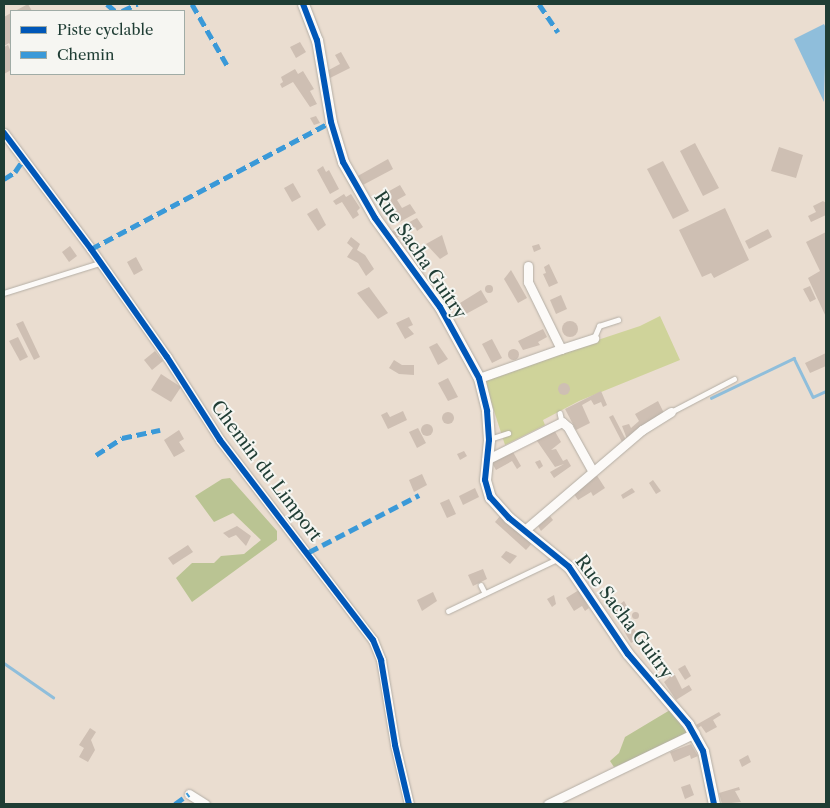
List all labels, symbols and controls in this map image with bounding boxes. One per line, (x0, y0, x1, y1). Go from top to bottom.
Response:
legend (10, 10, 185, 75)
text: Piste cyclable (57, 20, 153, 39)
text: Chemin (57, 45, 114, 64)
street label: Rue Sacha Guitry (369, 187, 471, 323)
street label: Chemin du Limport (206, 396, 326, 546)
street label: Rue Sacha Guitry (570, 551, 678, 683)

